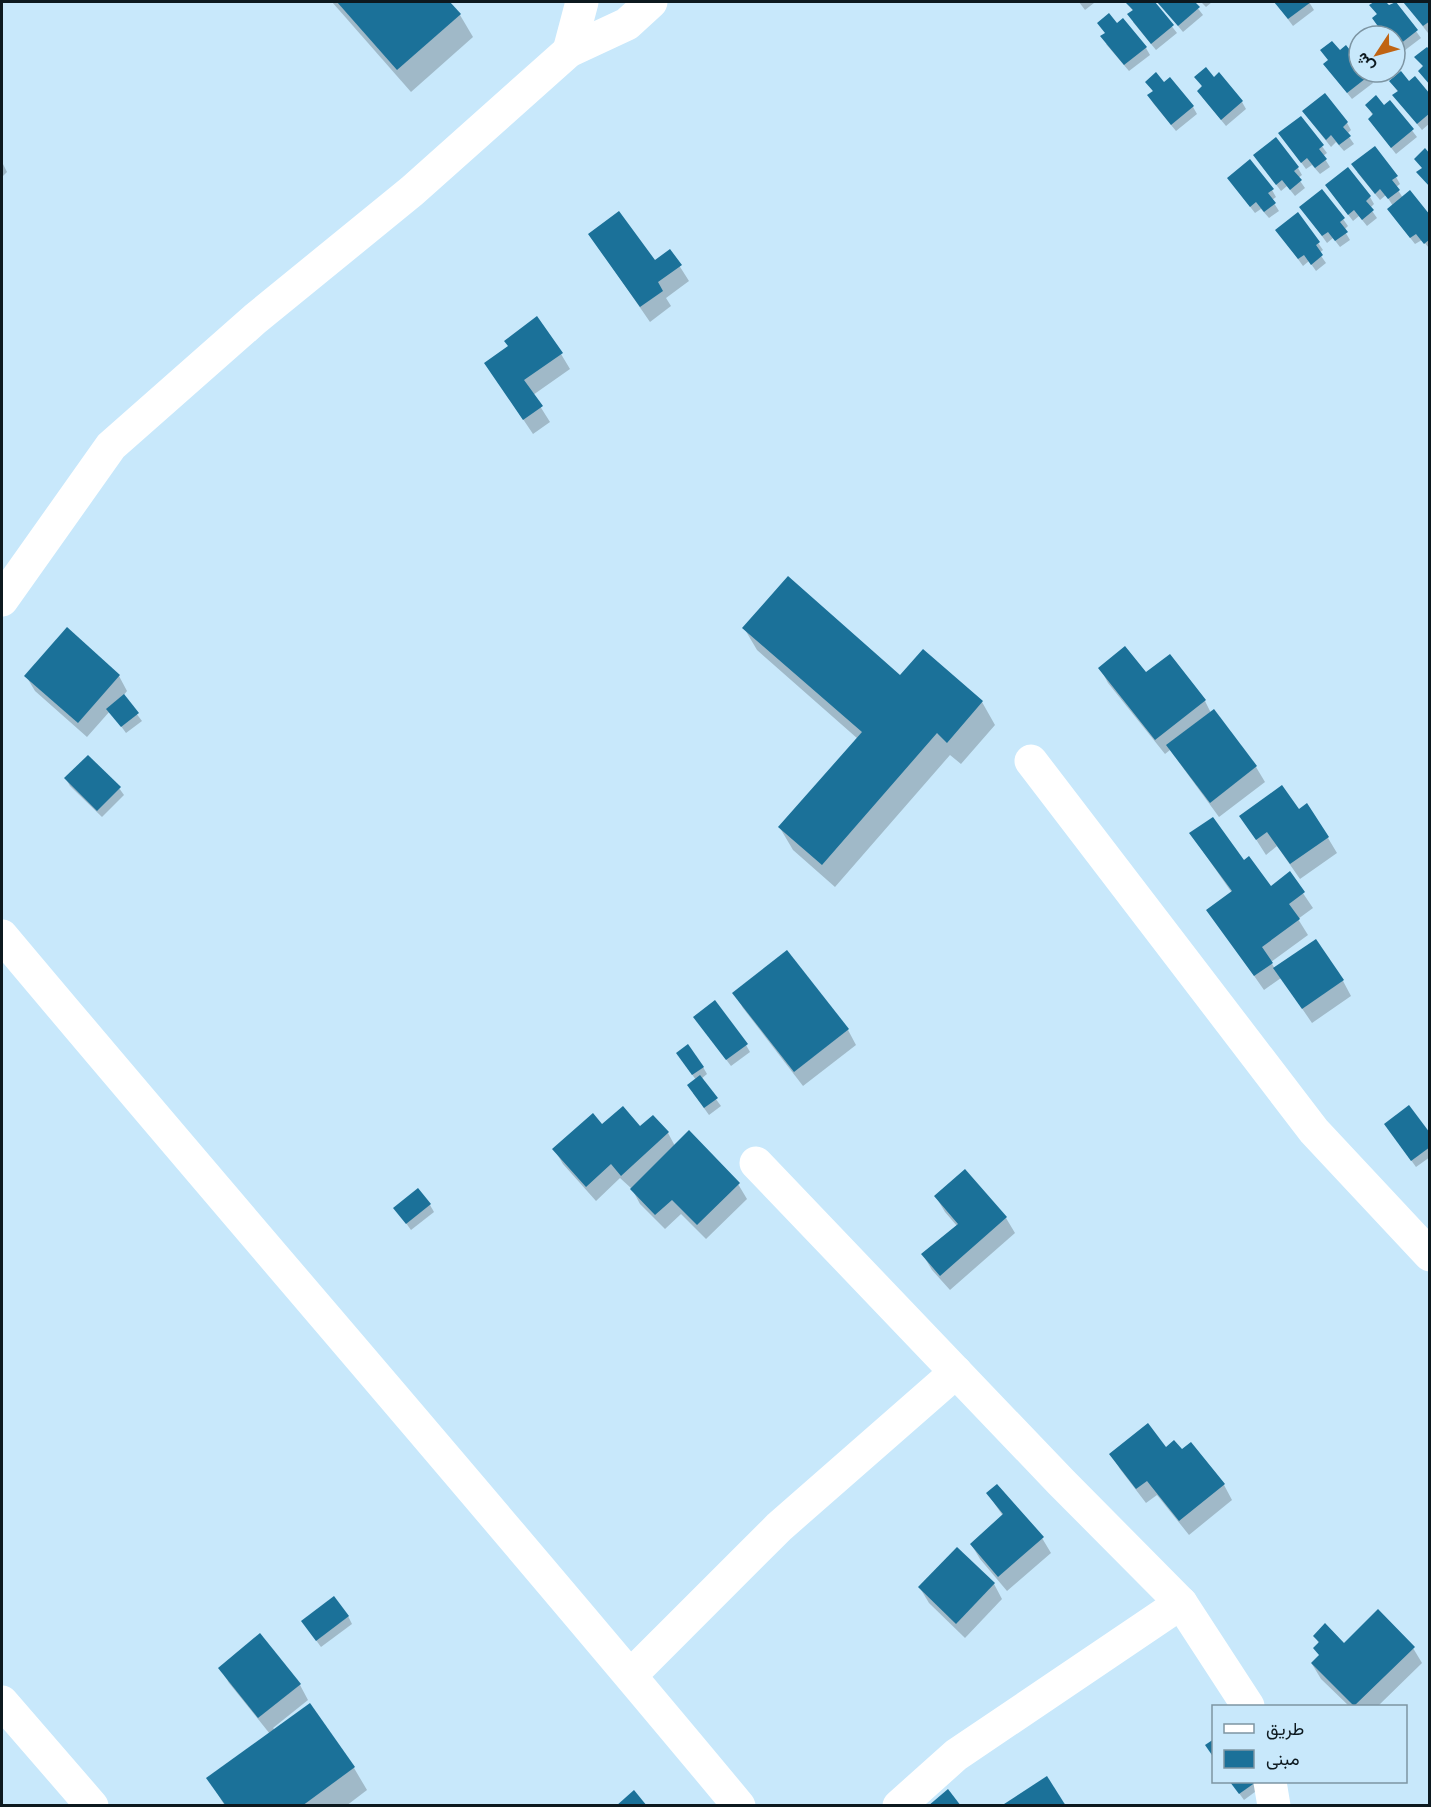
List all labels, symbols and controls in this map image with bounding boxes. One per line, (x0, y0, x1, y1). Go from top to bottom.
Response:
north arrow (1347, 24, 1407, 84)
text: ش (1351, 49, 1379, 76)
legend (1212, 1705, 1407, 1783)
text: طريق (1266, 1717, 1304, 1740)
text: مبنى (1266, 1747, 1300, 1770)

